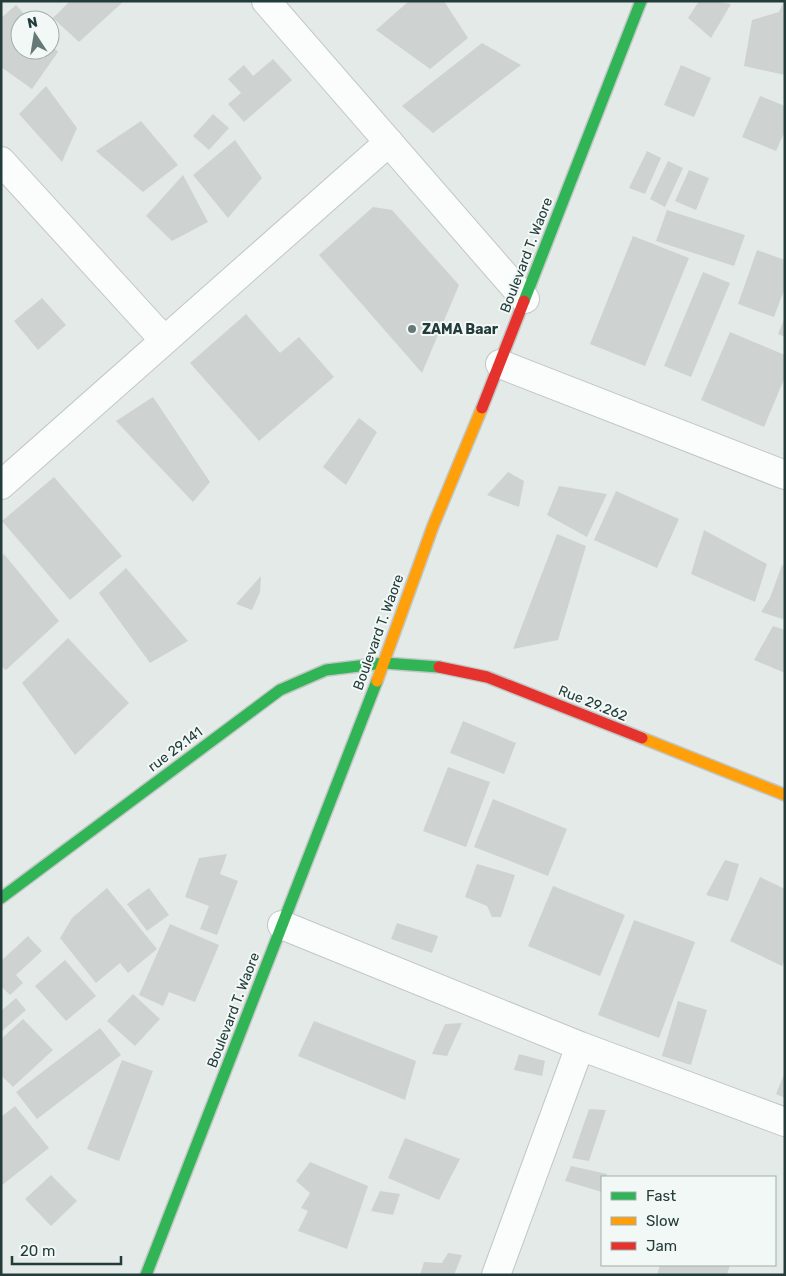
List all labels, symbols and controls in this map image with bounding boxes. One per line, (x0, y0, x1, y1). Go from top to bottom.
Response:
north arrow (10, 10, 60, 60)
text: N (26, 13, 39, 32)
street label: Boulevard T. Waore (497, 195, 556, 315)
place label: ZAMA Baar (422, 321, 499, 338)
marker: ZAMA Baar (406, 323, 418, 335)
street label: Boulevard T. Waore (350, 572, 407, 693)
street label: Rue 29.262 (556, 682, 630, 725)
street label: rue 29.141 (145, 723, 206, 775)
street label: Boulevard T. Waore (204, 950, 263, 1070)
legend (601, 1176, 776, 1266)
text: Fast (646, 1187, 676, 1205)
text: Slow (646, 1212, 679, 1230)
scale bar (12, 1234, 121, 1266)
text: Jam (646, 1237, 677, 1255)
text: 20 m (20, 1242, 55, 1260)

